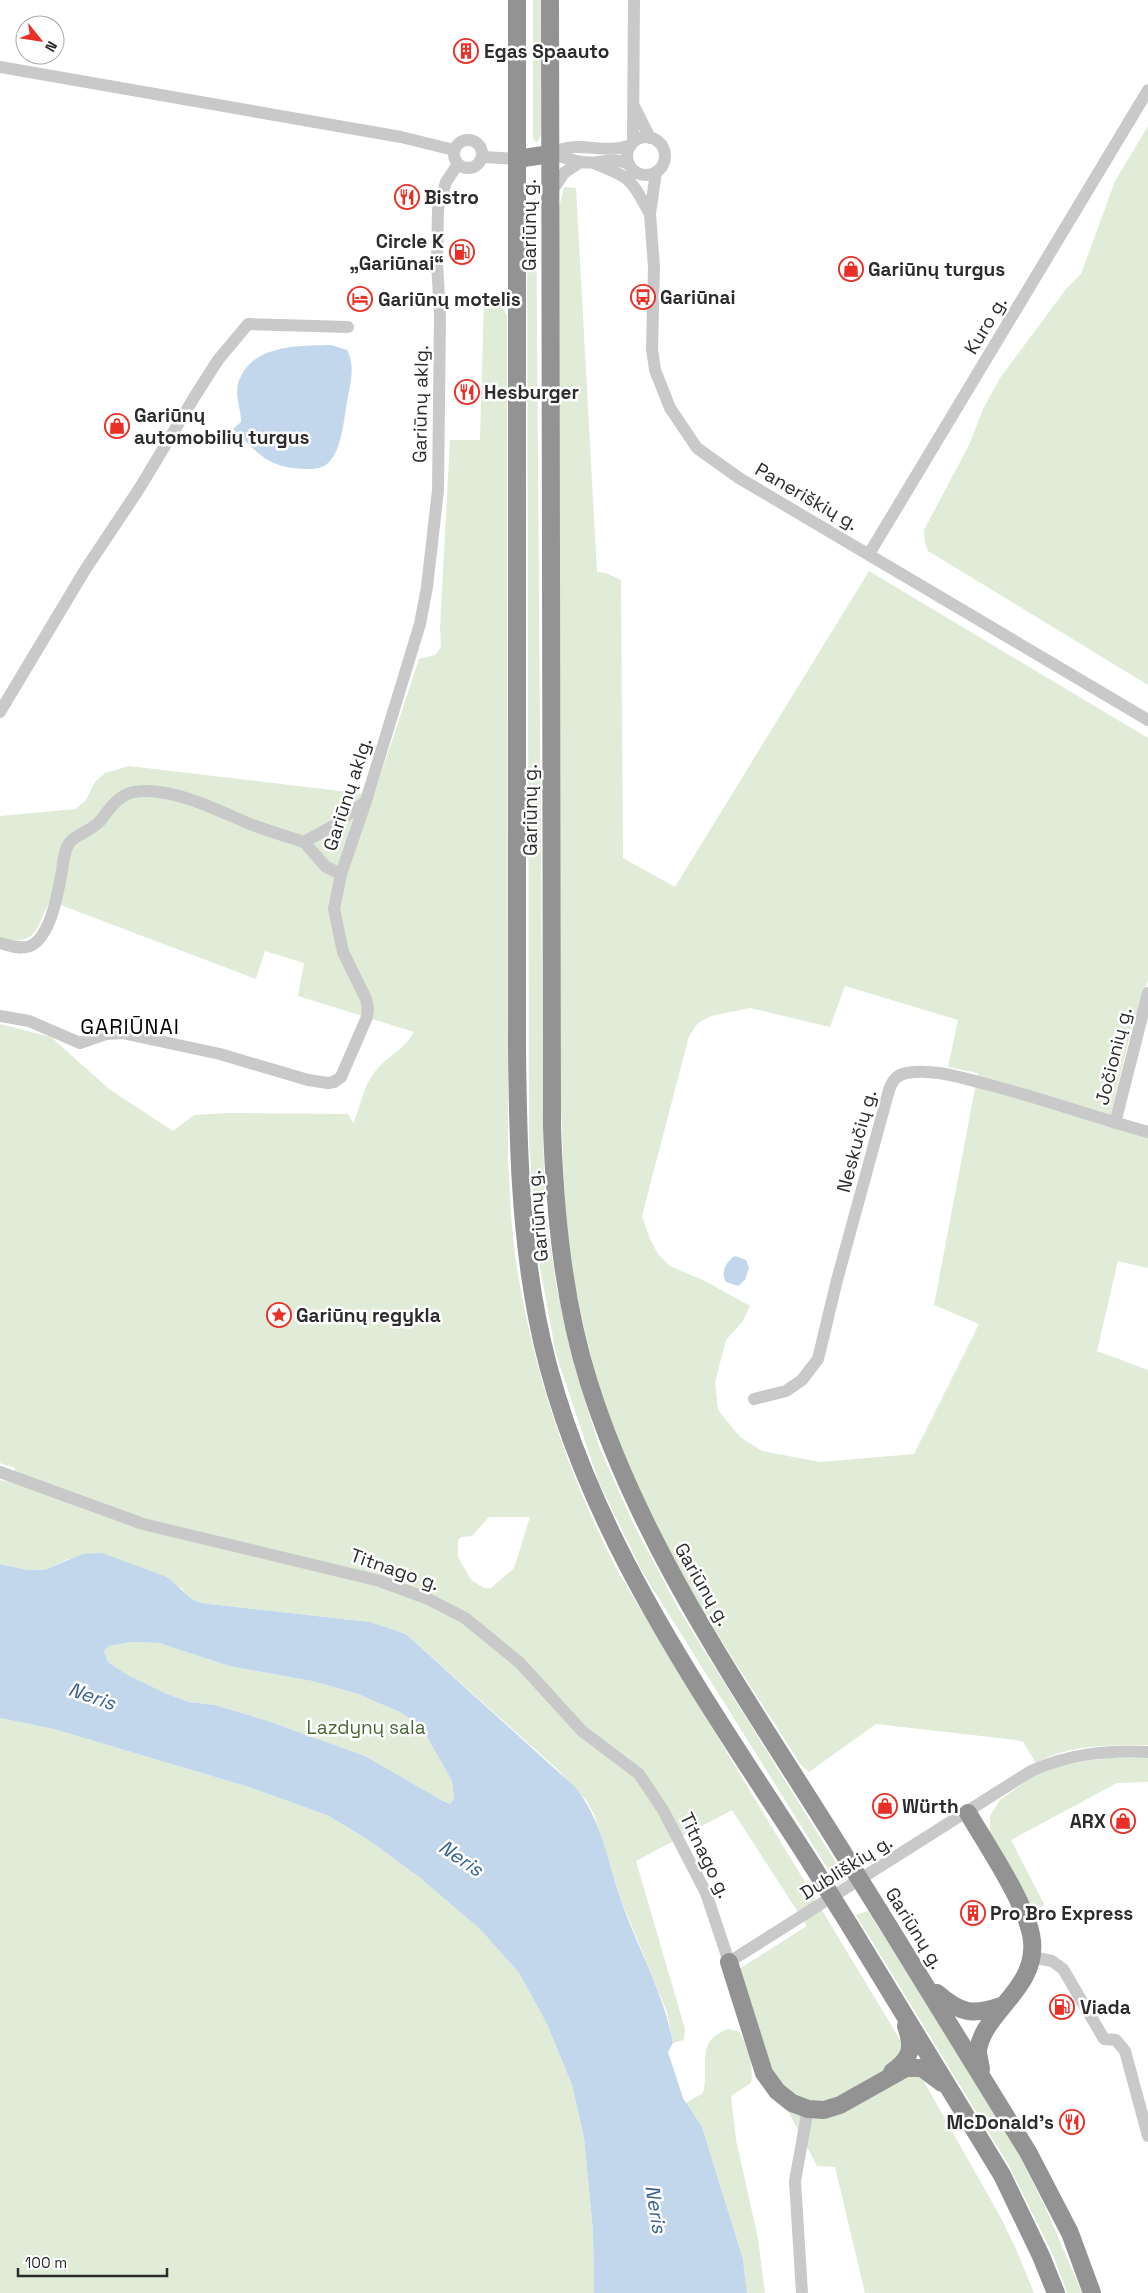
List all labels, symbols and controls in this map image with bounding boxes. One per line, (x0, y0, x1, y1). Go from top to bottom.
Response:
north arrow (15, 15, 65, 65)
text: N (41, 38, 61, 55)
building icon: Egas Spaauto (453, 38, 479, 64)
place label: Egas Spaauto (484, 39, 609, 64)
street label: Gariūnų g. (517, 179, 542, 271)
restaurant icon: Bistro (394, 184, 420, 210)
place label: Bistro (424, 185, 479, 210)
place label: Circle K „Gariūnai“ (349, 229, 444, 276)
fuel station icon: Circle K „Gariūnai“ (449, 239, 475, 265)
shop icon: Gariūnų turgus (838, 256, 864, 282)
place label: Gariūnų turgus (868, 257, 1005, 282)
bus stop icon: Gariūnai (630, 284, 656, 310)
place label: Gariūnai (660, 285, 736, 310)
hotel icon: Gariūnų motelis (347, 286, 373, 312)
place label: Gariūnų motelis (378, 287, 521, 312)
street label: Kuro g. (958, 292, 1012, 359)
street label: Gariūnų aklg. (407, 345, 434, 463)
restaurant icon: Hesburger (454, 379, 480, 405)
place label: Hesburger (484, 380, 579, 405)
place label: Gariūnų automobilių turgus (134, 403, 309, 450)
shop icon: Gariūnų automobilių turgus (104, 413, 130, 439)
street label: Paneriškių g. (751, 457, 863, 536)
street label: Gariūnų aklg. (317, 734, 378, 854)
street label: Gariūnų g. (518, 764, 543, 856)
street label: Jočionių g. (1089, 1005, 1138, 1108)
district label: GARIŪNAI (80, 1013, 180, 1040)
street label: Neskučių g. (831, 1087, 882, 1195)
street label: Gariūnų g. (521, 1169, 554, 1263)
place icon: Gariūnų regykla (266, 1302, 292, 1328)
place label: Gariūnų regykla (296, 1303, 441, 1328)
street label: Gariūnų g. (669, 1538, 736, 1630)
street label: Titnago g. (347, 1543, 443, 1596)
water label: Neris (65, 1676, 120, 1717)
park label: Lazdynų sala (306, 1715, 426, 1740)
shop icon: Würth (872, 1793, 898, 1819)
place label: Würth (902, 1794, 959, 1819)
street label: Titnago g. (674, 1808, 737, 1902)
shop icon: ARX (1110, 1808, 1136, 1834)
place label: ARX (1070, 1809, 1106, 1834)
street label: Dubliškių g. (795, 1829, 897, 1906)
water label: Neris (434, 1834, 489, 1883)
street label: Gariūnų g. (880, 1883, 950, 1974)
building icon: Pro Bro Express (960, 1900, 986, 1926)
place label: Pro Bro Express (990, 1901, 1133, 1926)
fuel station icon: Viada (1049, 1994, 1075, 2020)
place label: Viada (1080, 1995, 1131, 2020)
restaurant icon: McDonald's (1059, 2109, 1085, 2135)
place label: McDonald's (947, 2110, 1054, 2135)
water label: Neris (639, 2183, 673, 2236)
scale bar (18, 2246, 166, 2278)
text: 100 m (25, 2253, 67, 2272)

